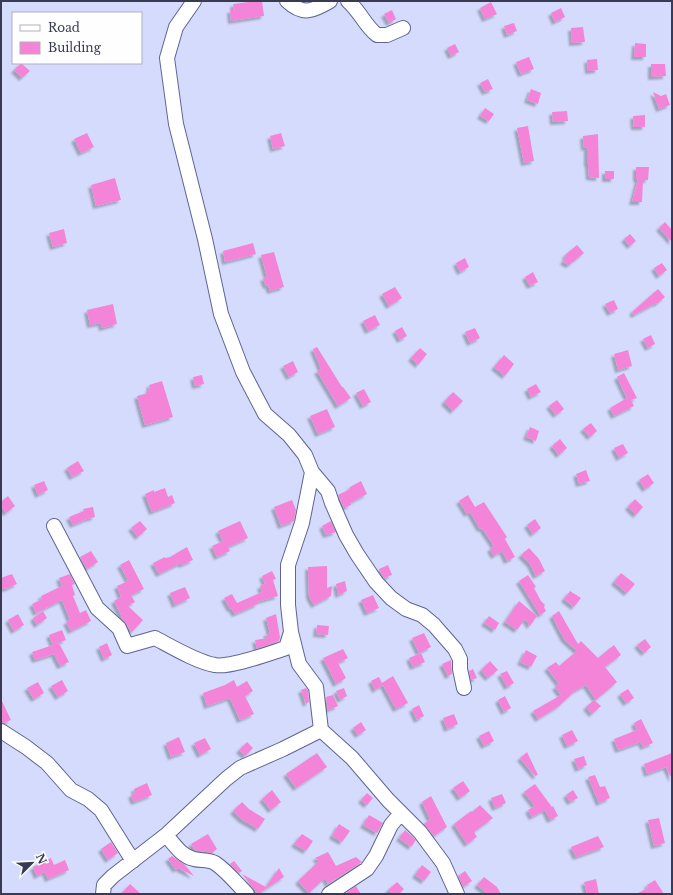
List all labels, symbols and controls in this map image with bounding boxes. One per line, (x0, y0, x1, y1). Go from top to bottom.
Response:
legend (12, 12, 142, 64)
text: Road (48, 20, 80, 35)
text: Building (48, 40, 102, 55)
north arrow (12, 843, 52, 883)
text: N (33, 851, 50, 867)

